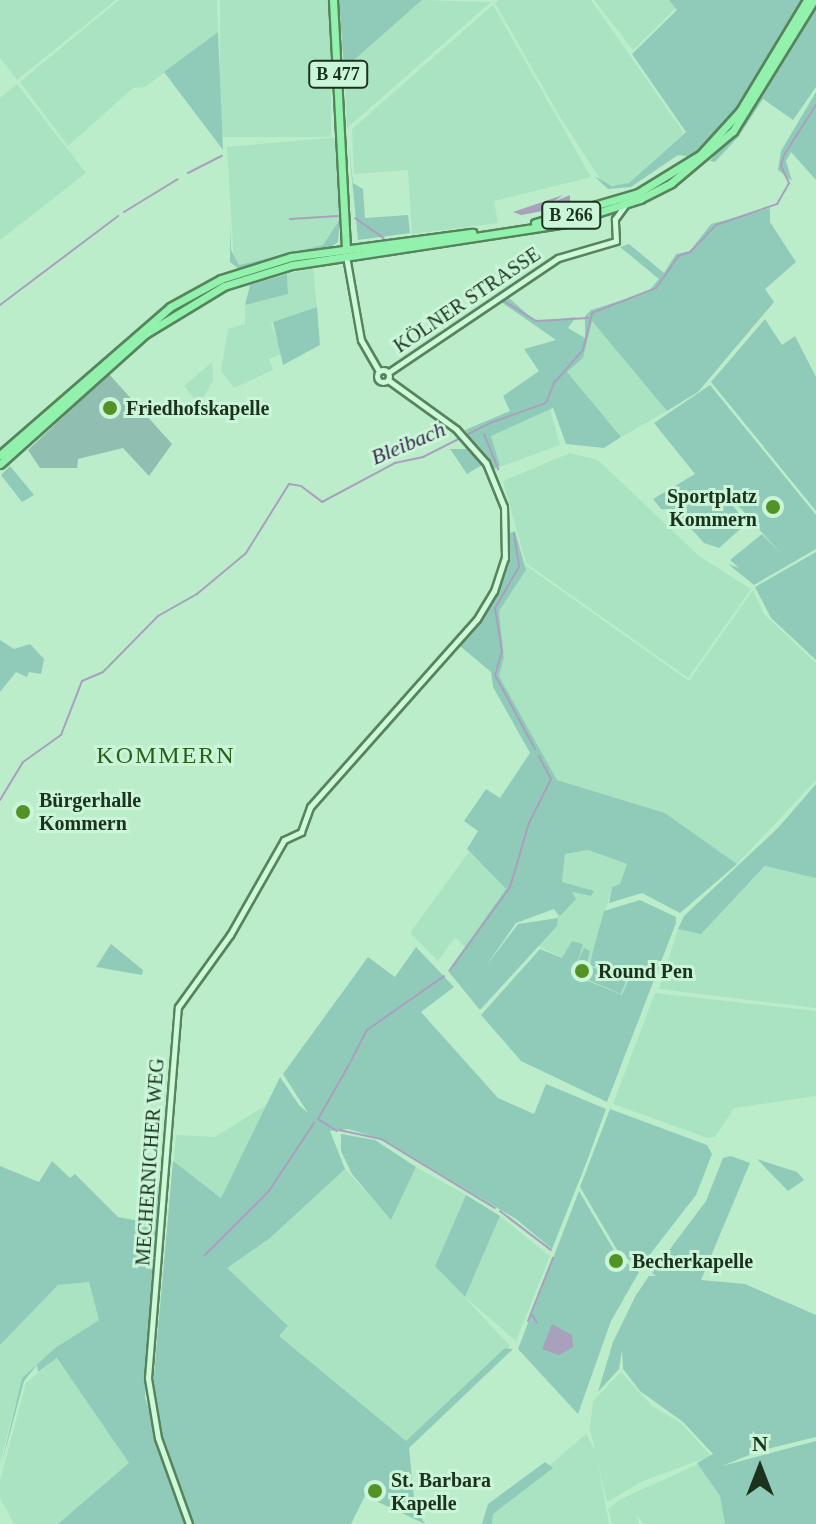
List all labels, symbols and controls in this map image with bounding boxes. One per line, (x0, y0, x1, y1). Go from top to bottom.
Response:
road number: B 477 (308, 60, 368, 88)
road number: B 266 (541, 201, 601, 229)
street label: KÖLNER STRASSE (389, 242, 545, 358)
place label: Friedhofskapelle (126, 396, 269, 420)
marker: Friedhofskapelle (101, 399, 119, 417)
water label: Bleibach (367, 416, 449, 470)
place label: Sportplatz Kommern (667, 484, 757, 531)
marker: Sportplatz Kommern (764, 498, 782, 516)
district label: KOMMERN (96, 742, 236, 770)
place label: Bürgerhalle Kommern (39, 788, 141, 835)
marker: Bürgerhalle Kommern (14, 803, 32, 821)
place label: Round Pen (598, 959, 693, 983)
marker: Round Pen (573, 962, 591, 980)
street label: MECHERNICHER WEG (131, 1057, 169, 1267)
place label: Becherkapelle (632, 1249, 753, 1273)
marker: Becherkapelle (607, 1252, 625, 1270)
north arrow (720, 1428, 800, 1508)
text: N (752, 1431, 768, 1456)
place label: St. Barbara Kapelle (391, 1468, 491, 1515)
marker: St. Barbara Kapelle (366, 1482, 384, 1500)

